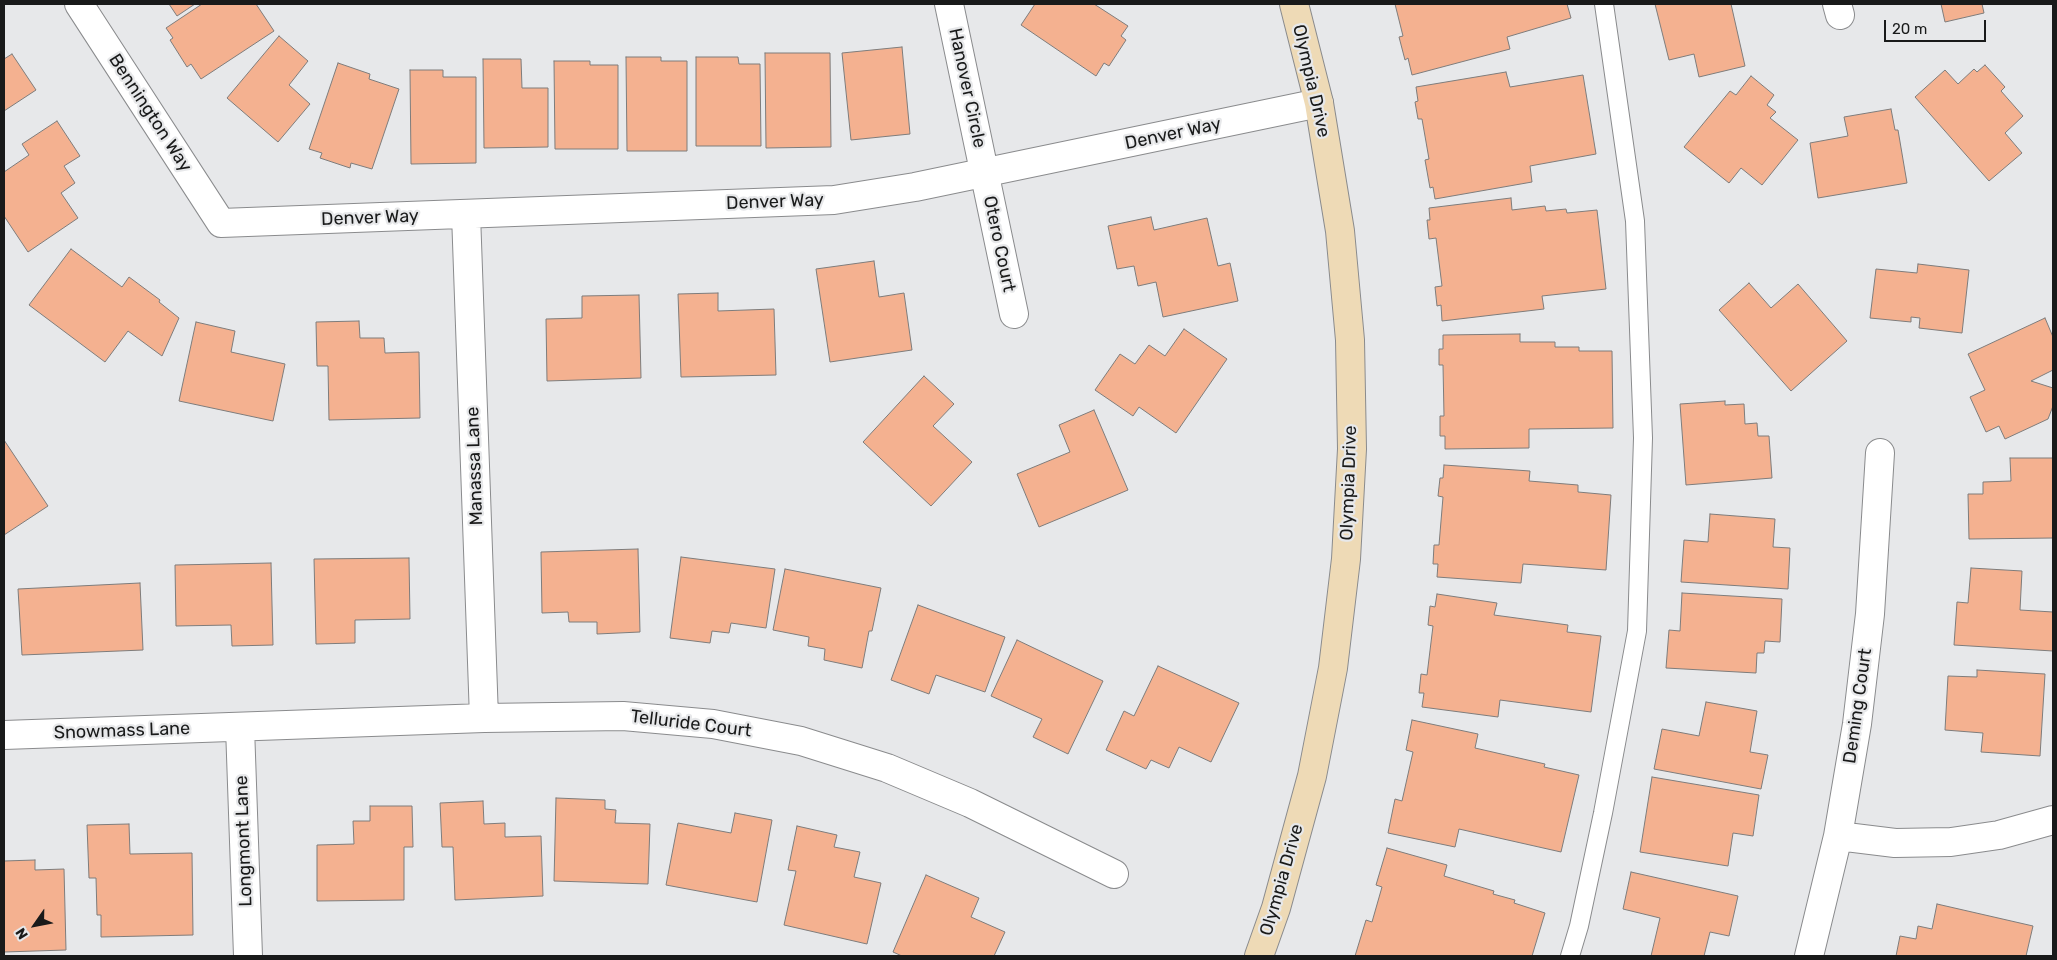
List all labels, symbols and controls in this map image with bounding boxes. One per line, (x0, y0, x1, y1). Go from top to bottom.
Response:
scale bar (1887, 10, 1990, 42)
text: 20 m (1892, 20, 1927, 38)
street label: Olympia Drive (1288, 22, 1334, 140)
street label: Hanover Circle (944, 26, 990, 150)
street label: Bennington Way (104, 50, 196, 176)
street label: Denver Way (1123, 113, 1223, 155)
street label: Denver Way (726, 190, 824, 214)
street label: Otero Court (978, 194, 1020, 294)
street label: Denver Way (321, 206, 419, 230)
street label: Manassa Lane (462, 406, 488, 526)
street label: Olympia Drive (1336, 425, 1362, 541)
street label: Deming Court (1839, 647, 1877, 765)
street label: Telluride Court (629, 706, 753, 742)
street label: Snowmass Lane (53, 718, 191, 744)
street label: Longmont Lane (231, 775, 257, 907)
street label: Olympia Drive (1256, 822, 1308, 938)
north arrow (10, 900, 60, 950)
text: N (12, 925, 32, 942)

